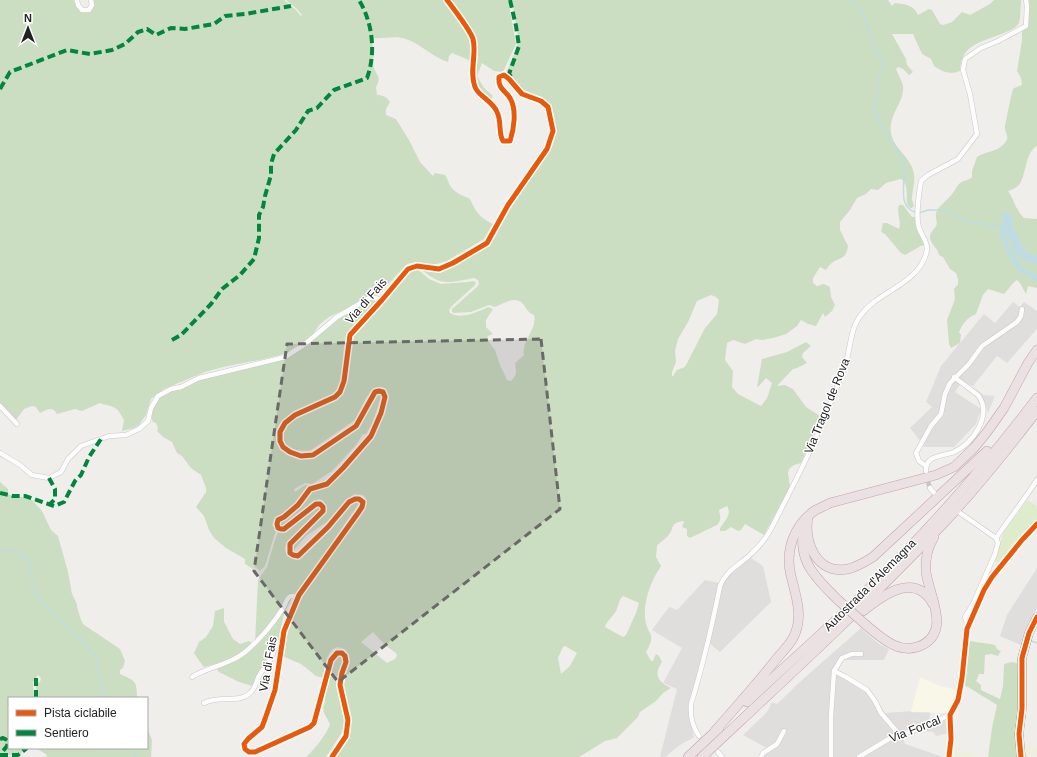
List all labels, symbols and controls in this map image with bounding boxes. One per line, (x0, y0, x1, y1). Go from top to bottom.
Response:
north arrow (8, 8, 48, 48)
text: N (24, 12, 32, 24)
street label: Via di Fais (342, 275, 390, 327)
street label: Via Tragol de Rova (801, 356, 853, 456)
street label: Autostrada d'Alemagna (821, 536, 919, 634)
street label: Via di Fais (256, 635, 280, 693)
legend (8, 697, 148, 749)
text: Pista ciclabile (44, 706, 117, 720)
street label: Via Forcal (887, 713, 943, 745)
text: Sentiero (44, 726, 89, 740)

